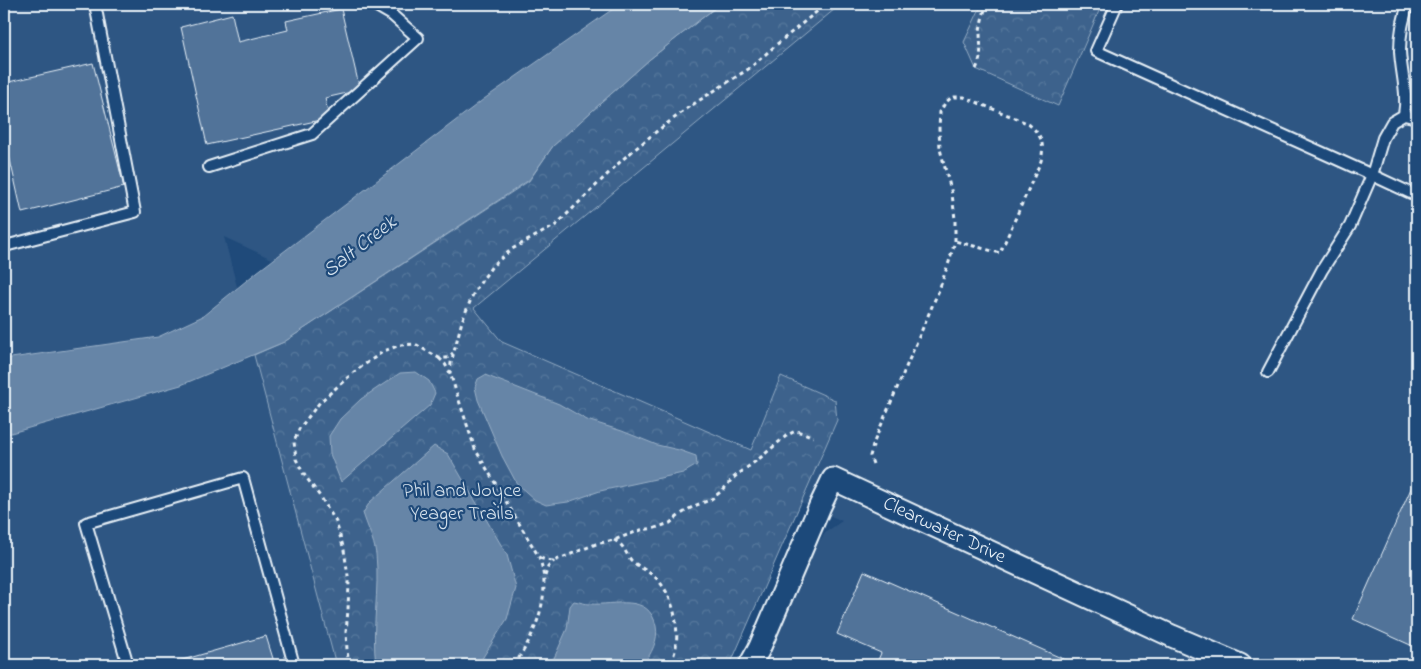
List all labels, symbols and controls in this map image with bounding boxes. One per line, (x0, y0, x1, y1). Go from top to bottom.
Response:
water label: Salt Creek (317, 208, 404, 286)
park label: Phil and Joyce Yeager Trails (403, 477, 521, 530)
street label: Clearwater Drive (878, 490, 1010, 572)

